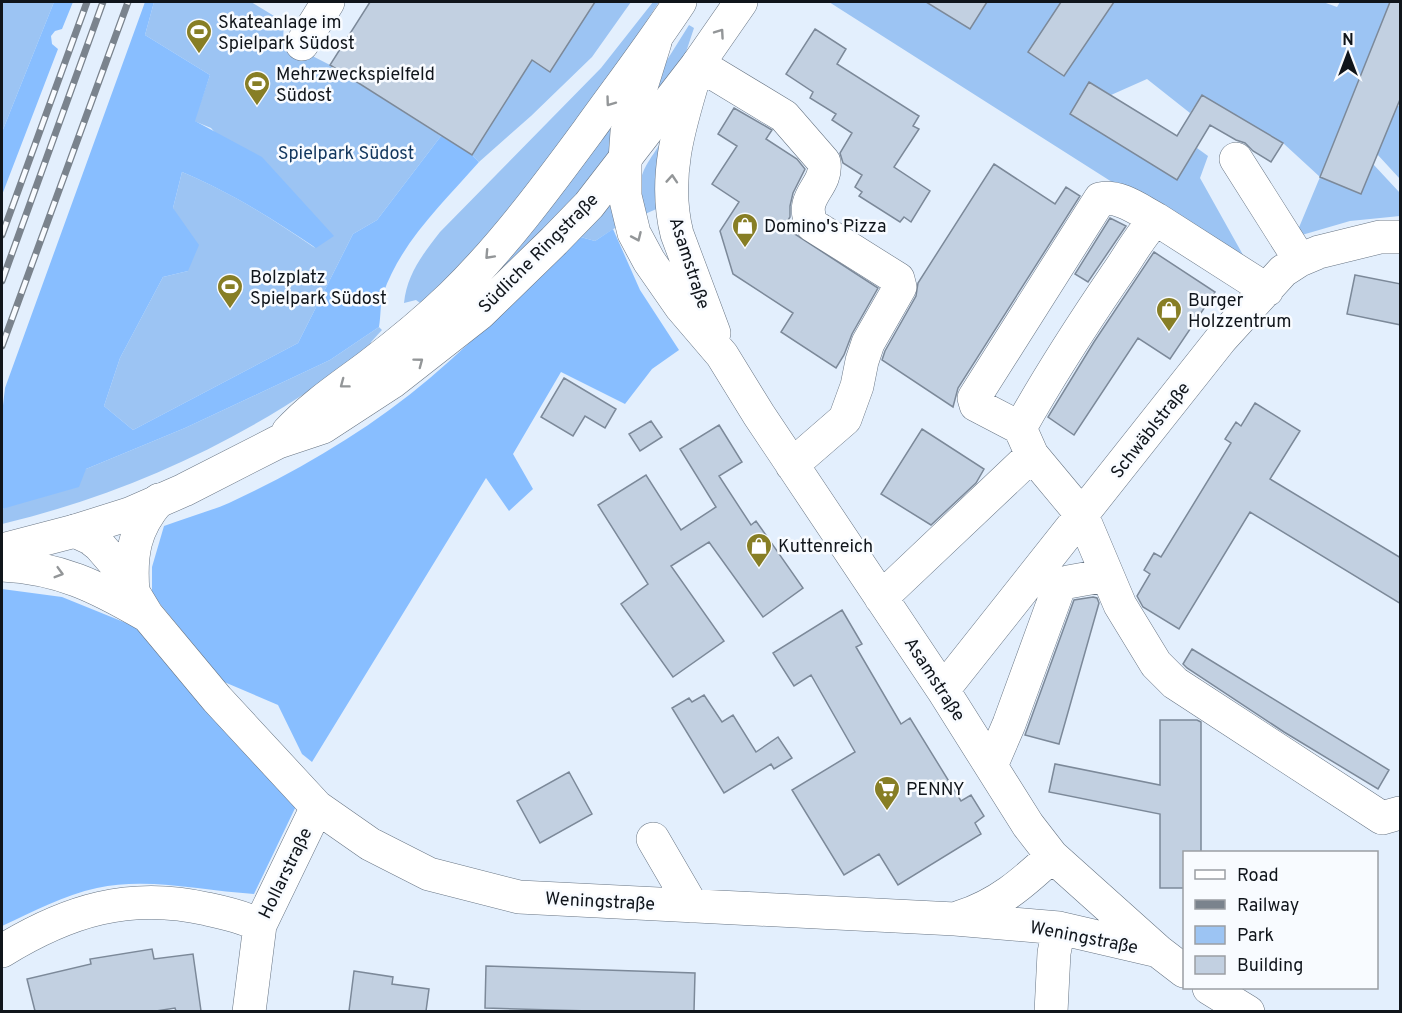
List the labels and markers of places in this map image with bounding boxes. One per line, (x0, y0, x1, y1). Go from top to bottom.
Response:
place label: Skateanlage im Spielpark Südost (218, 12, 355, 56)
sports icon: Skateanlage im Spielpark Südost (184, 17, 214, 55)
place label: Mehrzweckspielfeld Südost (276, 64, 435, 108)
sports icon: Mehrzweckspielfeld Südost (242, 69, 272, 107)
shop icon: Domino's Pizza (730, 211, 760, 249)
place label: Domino's Pizza (764, 216, 886, 239)
place label: Bolzplatz Spielpark Südost (250, 267, 387, 311)
sports icon: Bolzplatz Spielpark Südost (215, 272, 245, 310)
place label: Burger Holzzentrum (1188, 290, 1292, 334)
shop icon: Burger Holzzentrum (1154, 295, 1184, 333)
shop icon: Kuttenreich (744, 531, 774, 569)
place label: Kuttenreich (778, 536, 873, 559)
supermarket icon: PENNY (872, 774, 902, 812)
place label: PENNY (906, 779, 965, 802)

